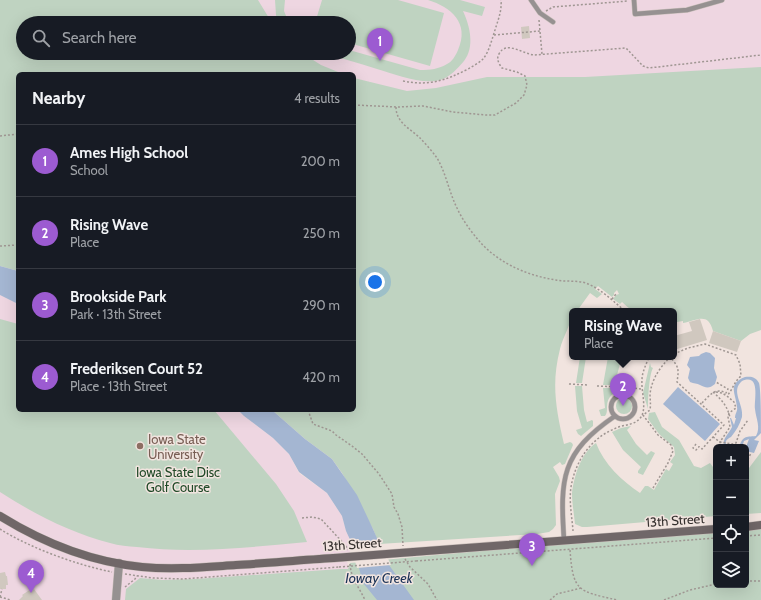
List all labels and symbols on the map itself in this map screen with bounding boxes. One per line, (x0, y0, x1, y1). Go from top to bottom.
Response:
pin: 1 (367, 28, 393, 61)
your location (365, 272, 385, 292)
pin: 2 (610, 373, 636, 406)
place label: Iowa State University (148, 431, 206, 462)
marker: Iowa State University (135, 441, 145, 451)
park label: Iowa State Disc Golf Course (136, 464, 220, 495)
street label: 13th Street (645, 510, 706, 530)
pin: 3 (519, 533, 545, 566)
street label: 13th Street (322, 534, 383, 554)
pin: 4 (18, 560, 44, 593)
water label: Ioway Creek (345, 569, 414, 587)

